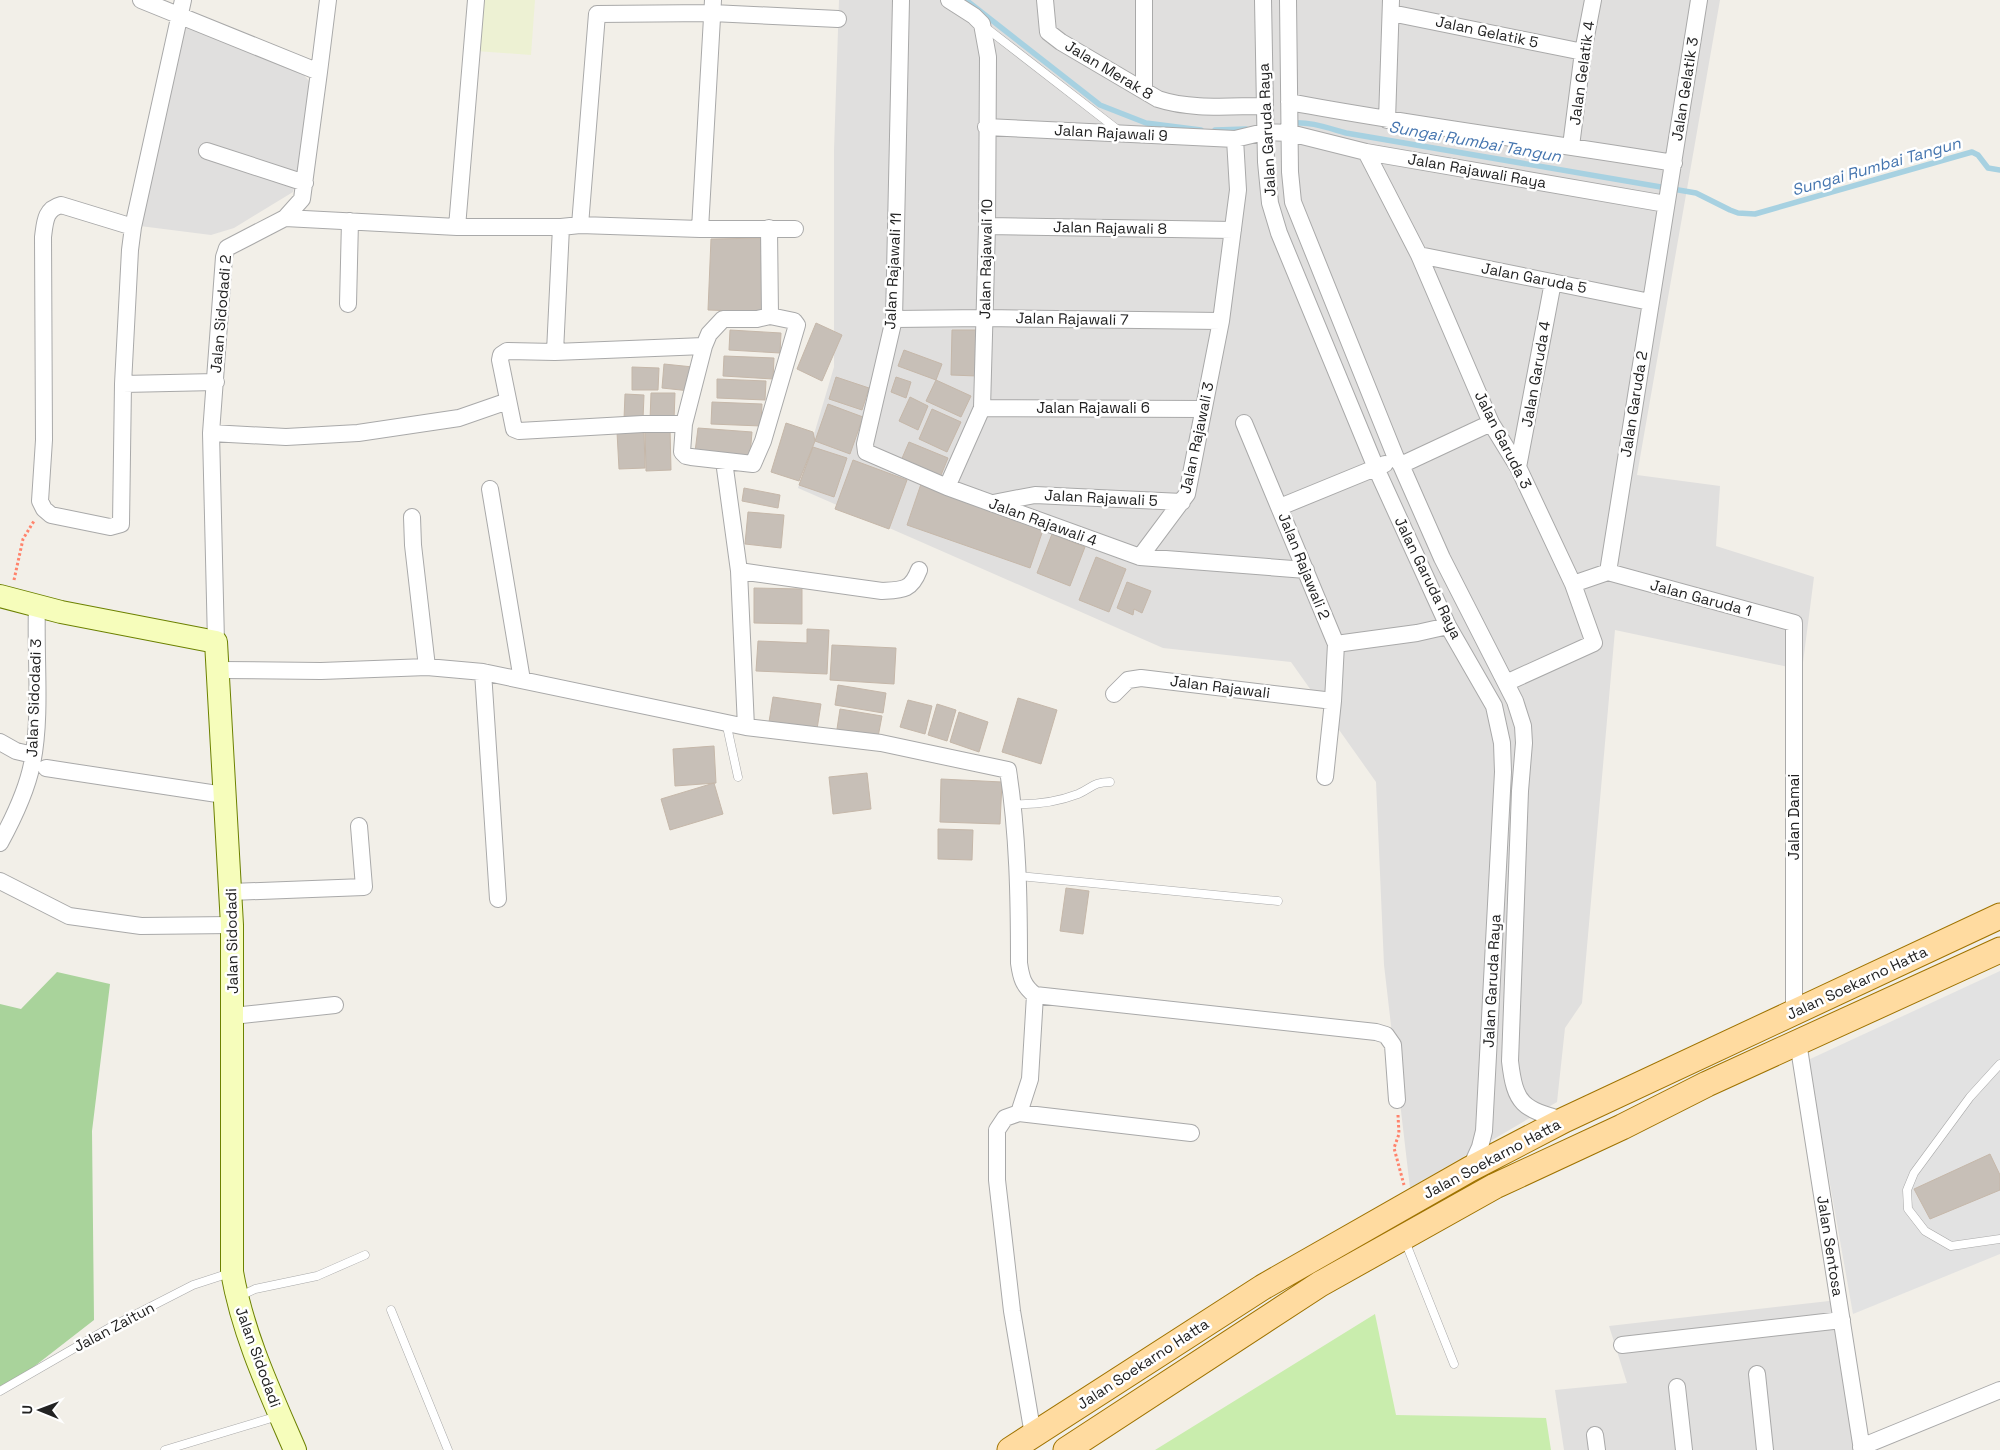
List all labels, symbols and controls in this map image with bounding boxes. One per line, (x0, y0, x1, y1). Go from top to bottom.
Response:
street label: Jalan Gelatik 5 (1434, 11, 1540, 52)
street label: Jalan Gelatik 4 (1565, 20, 1598, 126)
street label: Jalan Merak 8 (1062, 36, 1157, 103)
street label: Jalan Gelatik 3 (1667, 36, 1702, 142)
street label: Jalan Garuda Raya (1253, 62, 1279, 197)
water label: Sungai Rumbai Tangun (1387, 116, 1564, 167)
street label: Jalan Rajawali 9 (1054, 120, 1168, 145)
water label: Sungai Rumbai Tangun (1789, 132, 1964, 201)
street label: Jalan Rajawali Raya (1406, 149, 1548, 192)
street label: Jalan Rajawali 10 (975, 199, 996, 319)
street label: Jalan Rajawali 11 (880, 212, 905, 330)
street label: Jalan Rajawali 8 (1053, 217, 1167, 238)
street label: Jalan Sidodadi 2 (206, 254, 235, 374)
street label: Jalan Garuda 5 (1480, 258, 1588, 297)
street label: Jalan Rajawali 7 (1015, 308, 1129, 329)
street label: Jalan Garuda 4 (1517, 319, 1554, 428)
street label: Jalan Garuda 2 (1616, 350, 1651, 458)
street label: Jalan Rajawali 3 (1175, 380, 1218, 495)
street label: Jalan Garuda 3 (1471, 388, 1536, 492)
street label: Jalan Rajawali 6 (1036, 398, 1150, 417)
street label: Jalan Rajawali 5 (1044, 485, 1158, 510)
street label: Jalan Rajawali 4 (986, 493, 1100, 550)
street label: Jalan Rajawali 2 (1274, 510, 1335, 622)
street label: Jalan Garuda Raya (1391, 514, 1466, 642)
street label: Jalan Garuda 1 (1648, 575, 1754, 620)
street label: Jalan Sidodadi 3 (22, 638, 45, 758)
street label: Jalan Rajawali (1169, 671, 1271, 702)
street label: Jalan Damai (1784, 774, 1803, 860)
street label: Jalan Sidodadi (221, 888, 242, 994)
street label: Jalan Garuda Raya (1479, 913, 1505, 1048)
street label: Jalan Soekarno Hatta (1783, 941, 1931, 1024)
street label: Jalan Soekarno Hatta (1420, 1114, 1564, 1203)
street label: Jalan Sentosa (1813, 1194, 1848, 1298)
street label: Jalan Zaitun (70, 1297, 157, 1356)
street label: Jalan Sidodadi (231, 1304, 285, 1410)
street label: Jalan Soekarno Hatta (1073, 1314, 1212, 1413)
north arrow (15, 1385, 65, 1435)
text: U (18, 1405, 36, 1415)

